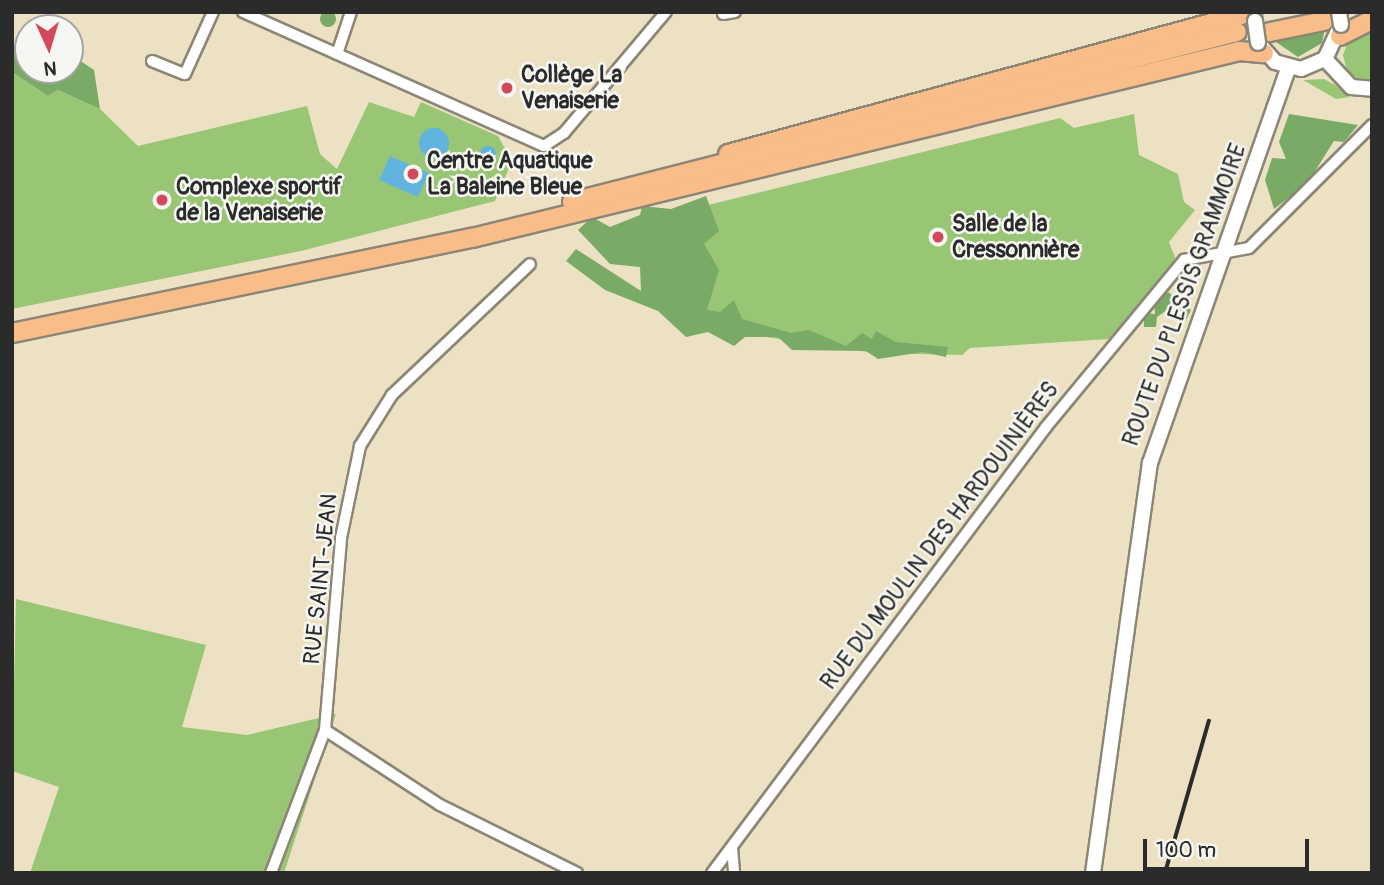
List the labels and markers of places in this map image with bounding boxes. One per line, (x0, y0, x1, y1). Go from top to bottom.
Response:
place label: Collège La Venaiserie (521, 61, 622, 115)
marker: Collège La Venaiserie (499, 80, 515, 96)
place label: Centre Aquatique La Baleine Bleue (427, 147, 593, 201)
marker: Centre Aquatique La Baleine Bleue (405, 166, 421, 182)
place label: Complexe sportif de la Venaiserie (176, 173, 342, 227)
marker: Complexe sportif de la Venaiserie (154, 192, 170, 208)
place label: Salle de la Cressonnière (952, 210, 1079, 264)
marker: Salle de la Cressonnière (930, 229, 946, 245)

